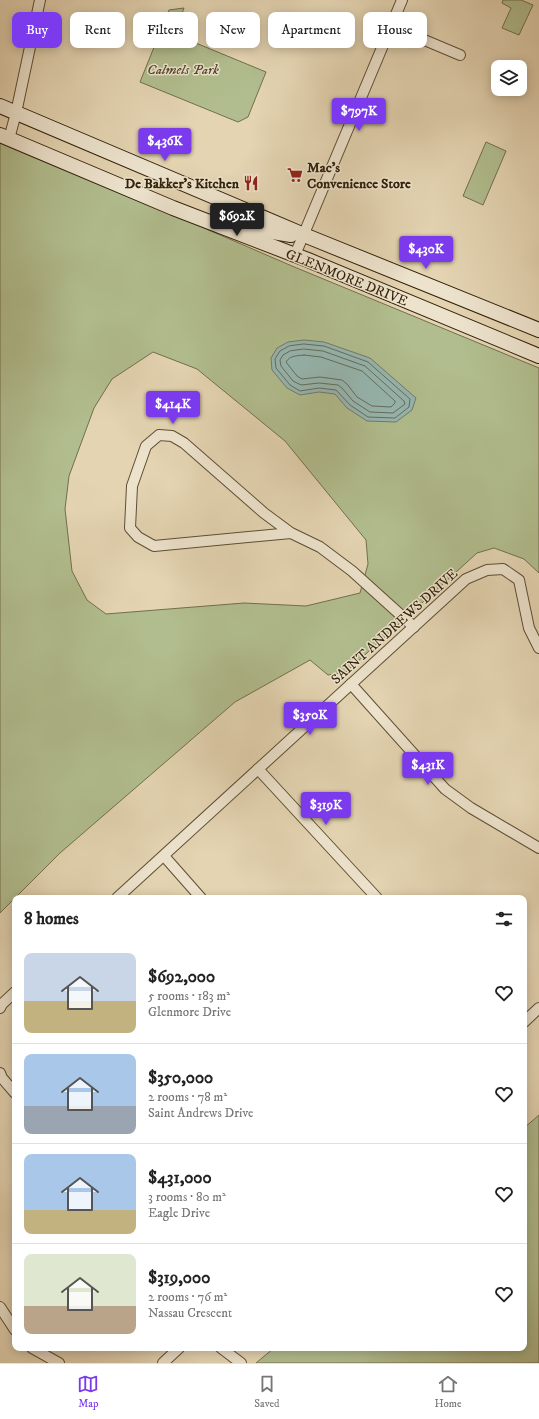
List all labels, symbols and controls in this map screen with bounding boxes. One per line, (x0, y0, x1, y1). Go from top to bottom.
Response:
chip: Buy (12, 12, 62, 48)
chip: Rent (70, 12, 125, 48)
chip: Filters (133, 12, 198, 48)
chip: New (206, 12, 260, 48)
chip: Apartment (268, 12, 355, 48)
chip: House (363, 12, 427, 48)
map controls (491, 60, 527, 96)
button: layers (491, 60, 527, 96)
park label: Calmels Park (147, 61, 219, 79)
pin: $797K (331, 98, 387, 132)
text: $797K (341, 103, 377, 119)
pin: $436K (137, 128, 193, 162)
text: $436K (147, 133, 183, 149)
place label: Mac's Convenience Store (307, 159, 411, 193)
supermarket icon: Mac's Convenience Store (286, 166, 304, 184)
restaurant icon: De Bakker's Kitchen (242, 174, 260, 192)
place label: De Bakker's Kitchen (125, 175, 240, 193)
pin: $692K (209, 203, 265, 237)
text: $692K (219, 208, 255, 224)
pin: $430K (398, 236, 454, 270)
text: $430K (408, 241, 444, 257)
street label: GLENMORE DRIVE (283, 245, 410, 311)
pin: $414K (145, 391, 201, 425)
text: $414K (155, 396, 191, 412)
street label: SAINT ANDREWS DRIVE (328, 565, 462, 688)
pin: $350K (282, 702, 338, 736)
text: $350K (293, 707, 327, 723)
pin: $431K (400, 752, 456, 786)
text: $431K (411, 757, 445, 773)
pin: $319K (298, 792, 354, 826)
text: $319K (310, 797, 342, 813)
text: 8 homes (24, 908, 79, 930)
icon: filters (493, 908, 515, 930)
text: $692,000 (148, 966, 215, 988)
icon: home (56, 969, 104, 1017)
icon: heart (493, 982, 515, 1004)
text: 5 rooms · 183 m² (148, 988, 230, 1004)
text: Glenmore Drive (148, 1004, 231, 1020)
text: $350,000 (148, 1067, 213, 1089)
icon: home (56, 1070, 104, 1118)
icon: heart (493, 1083, 515, 1105)
text: 2 rooms · 78 m² (148, 1089, 227, 1105)
text: Saint Andrews Drive (148, 1105, 253, 1121)
text: $431,000 (148, 1167, 212, 1189)
icon: home (56, 1170, 104, 1218)
icon: heart (493, 1183, 515, 1205)
text: 3 rooms · 80 m² (148, 1189, 226, 1205)
text: Eagle Drive (148, 1205, 210, 1221)
text: $319,000 (148, 1267, 210, 1289)
icon: home (56, 1270, 104, 1318)
icon: heart (493, 1283, 515, 1305)
text: 2 rooms · 76 m² (148, 1289, 227, 1305)
text: Nassau Crescent (148, 1305, 232, 1321)
tab: Map (77, 1373, 99, 1411)
tab: Saved (254, 1373, 280, 1411)
tab: Home (434, 1373, 462, 1411)

